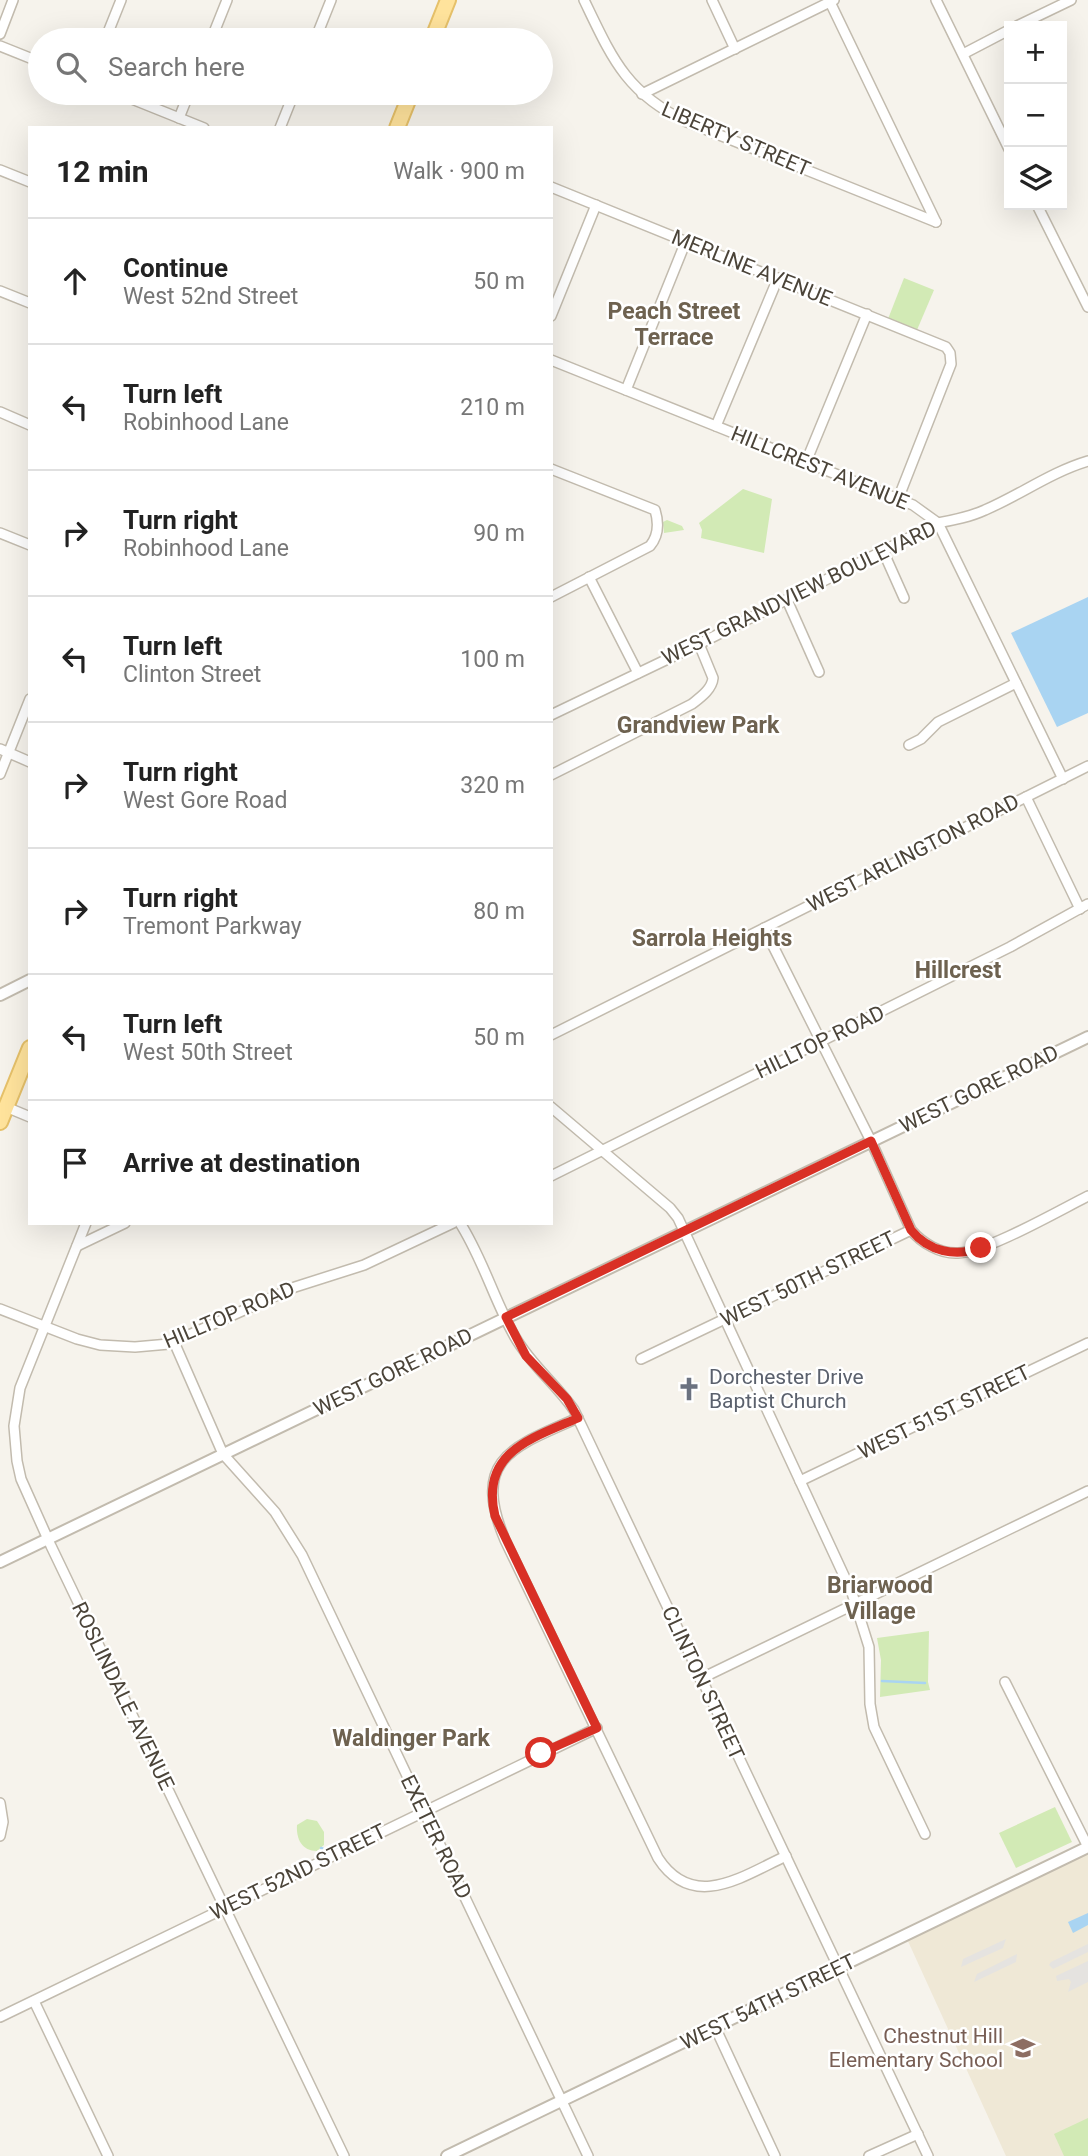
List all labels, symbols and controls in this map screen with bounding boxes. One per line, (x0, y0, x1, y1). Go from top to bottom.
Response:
map controls (1004, 21, 1067, 210)
button: + (1004, 21, 1067, 84)
search box (28, 28, 553, 105)
icon: search (52, 48, 90, 86)
text: Search here (108, 52, 245, 82)
button: − (1004, 84, 1067, 147)
street label: LIBERTY STREET (658, 97, 814, 181)
button: layers (1004, 147, 1067, 210)
text: 12 min (56, 154, 149, 189)
text: Walk · 900 m (393, 158, 525, 185)
street label: MERLINE AVENUE (668, 225, 836, 311)
text: Continue (123, 253, 228, 283)
icon: ahead (56, 262, 94, 300)
text: 50 m (473, 268, 525, 295)
text: West 52nd Street (123, 283, 298, 310)
district label: Peach Street Terrace (608, 298, 741, 351)
text: Turn left (123, 379, 222, 409)
icon: left (56, 388, 94, 426)
text: 210 m (460, 394, 525, 421)
text: Robinhood Lane (123, 409, 289, 436)
street label: HILLCREST AVENUE (728, 421, 912, 515)
text: Turn right (123, 505, 238, 535)
icon: right (56, 514, 94, 552)
street label: WEST GRANDVIEW BOULEVARD (658, 516, 940, 670)
text: 90 m (473, 520, 525, 547)
text: Robinhood Lane (123, 535, 289, 562)
text: Turn left (123, 631, 222, 661)
icon: left (56, 640, 94, 678)
text: 100 m (460, 646, 525, 673)
text: Clinton Street (123, 661, 261, 688)
district label: Grandview Park (617, 712, 780, 739)
text: Turn right (123, 757, 238, 787)
icon: right (56, 766, 94, 804)
text: 320 m (460, 772, 525, 799)
text: West Gore Road (123, 787, 287, 814)
street label: WEST ARLINGTON ROAD (803, 789, 1023, 917)
text: Turn right (123, 883, 238, 913)
icon: right (56, 892, 94, 930)
text: 80 m (473, 898, 525, 925)
text: Tremont Parkway (123, 913, 302, 940)
district label: Sarrola Heights (632, 925, 792, 952)
district label: Hillcrest (915, 957, 1002, 984)
street label: HILLTOP ROAD (752, 1000, 888, 1084)
text: Turn left (123, 1009, 222, 1039)
icon: left (56, 1018, 94, 1056)
text: 50 m (473, 1024, 525, 1051)
text: West 50th Street (123, 1039, 293, 1066)
street label: WEST GORE ROAD (896, 1040, 1062, 1138)
icon: arrive (56, 1144, 94, 1182)
text: Arrive at destination (123, 1148, 360, 1178)
street label: WEST 50TH STREET (717, 1226, 900, 1332)
route end (965, 1232, 996, 1263)
street label: HILLTOP ROAD (160, 1277, 298, 1353)
street label: WEST GORE ROAD (310, 1323, 476, 1421)
street label: WEST 51ST STREET (854, 1360, 1034, 1464)
place label: Dorchester Drive Baptist Church (709, 1365, 864, 1413)
church icon: Dorchester Drive Baptist Church (675, 1375, 703, 1403)
district label: Briarwood Village (827, 1572, 933, 1625)
street label: ROSLINDALE AVENUE (67, 1598, 179, 1794)
street label: CLINTON STREET (657, 1602, 749, 1764)
district label: Waldinger Park (332, 1725, 490, 1752)
route start (525, 1737, 556, 1768)
street label: EXETER ROAD (396, 1771, 476, 1903)
street label: WEST 52ND STREET (206, 1819, 390, 1925)
street label: WEST 54TH STREET (677, 1949, 860, 2055)
place label: Chestnut Hill Elementary School (829, 2024, 1003, 2072)
school or university icon: Chestnut Hill Elementary School (1009, 2034, 1037, 2062)

